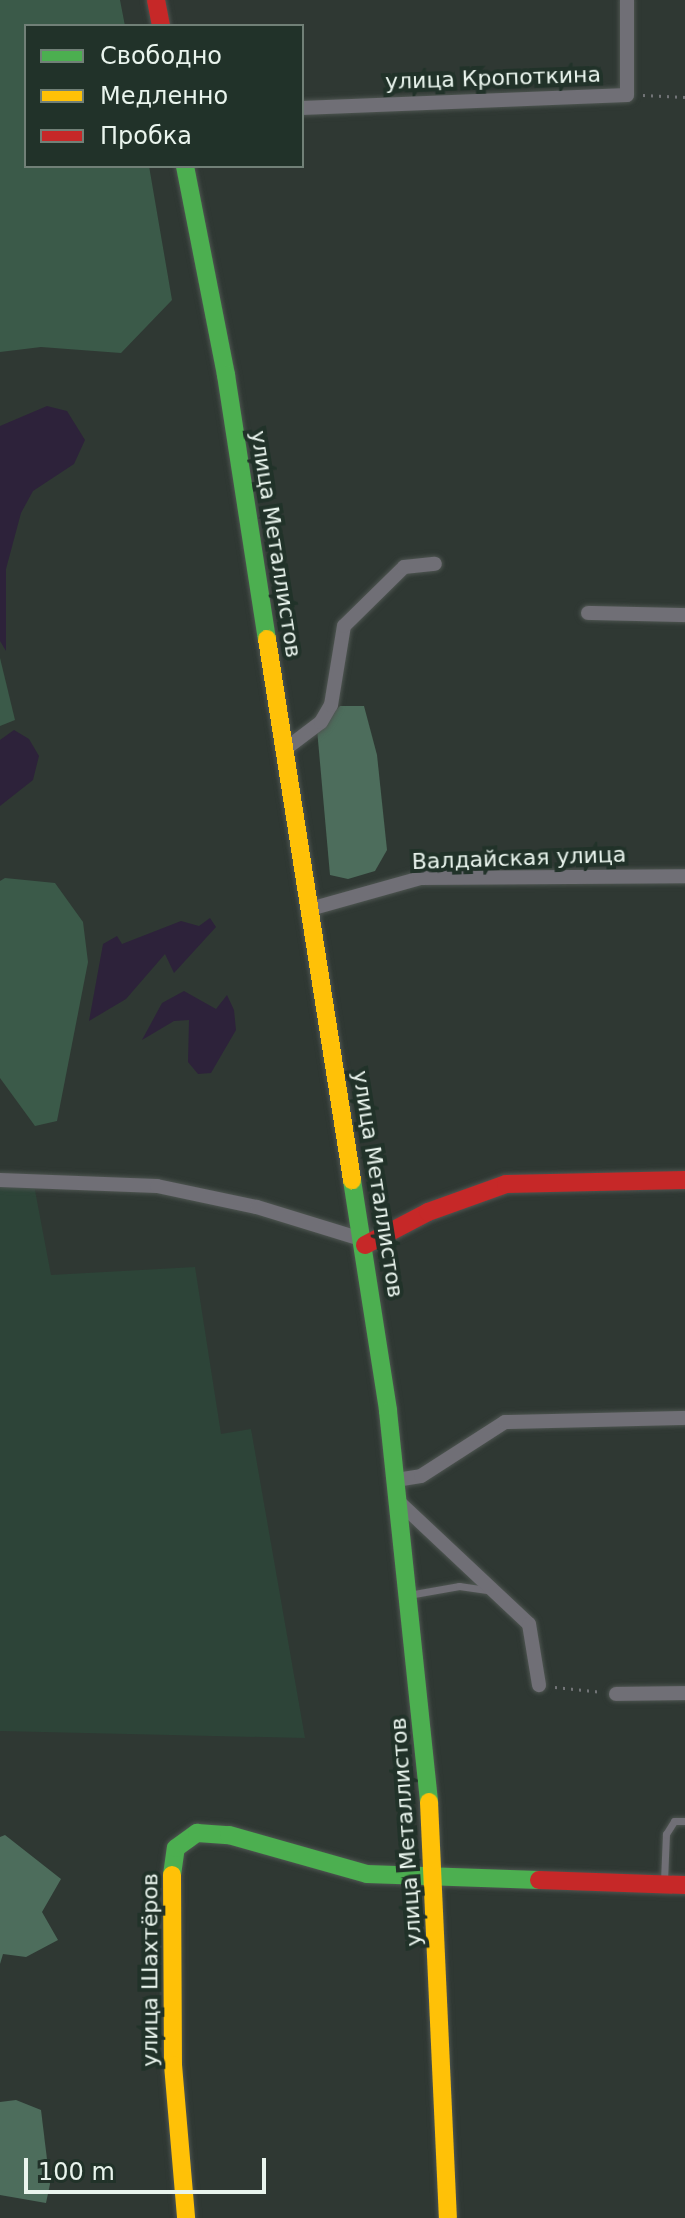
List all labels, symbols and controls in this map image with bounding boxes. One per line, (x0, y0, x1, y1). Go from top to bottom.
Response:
legend (24, 24, 304, 168)
text: Свободно (100, 42, 222, 70)
street label: улица Кропоткина (385, 61, 601, 95)
text: Медленно (100, 82, 228, 110)
text: Пробка (100, 122, 192, 150)
street label: улица Металлистов (245, 429, 307, 659)
street label: Валдайская улица (411, 841, 627, 875)
street label: улица Металлистов (347, 1069, 409, 1299)
street label: улица Металлистов (385, 1717, 427, 1947)
street label: улица Шахтёров (137, 1873, 163, 2067)
scale bar (28, 2142, 270, 2192)
text: 100 m (38, 2158, 115, 2186)

